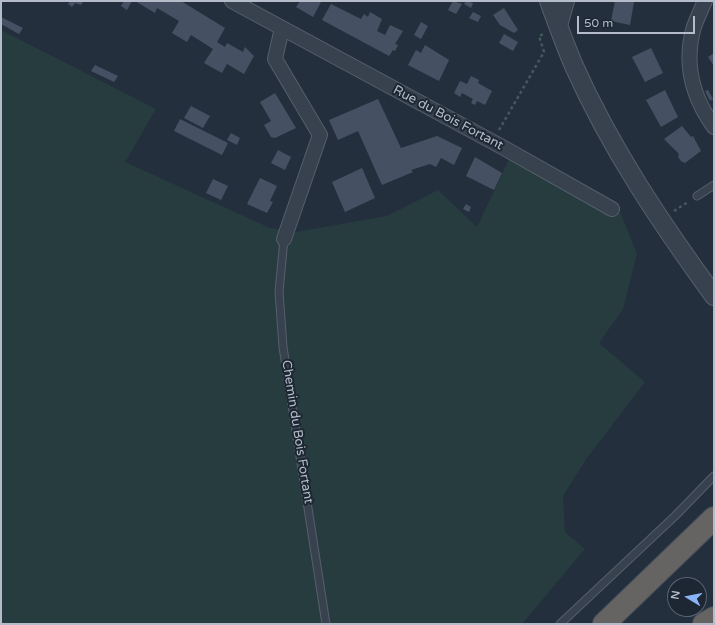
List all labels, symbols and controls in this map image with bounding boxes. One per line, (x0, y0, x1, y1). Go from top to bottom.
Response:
scale bar (579, 8, 697, 34)
text: 50 m (584, 16, 613, 30)
street label: Rue du Bois Fortant (390, 82, 506, 154)
street label: Chemin du Bois Fortant (278, 359, 316, 505)
north arrow (667, 577, 707, 617)
text: N (669, 590, 683, 600)

